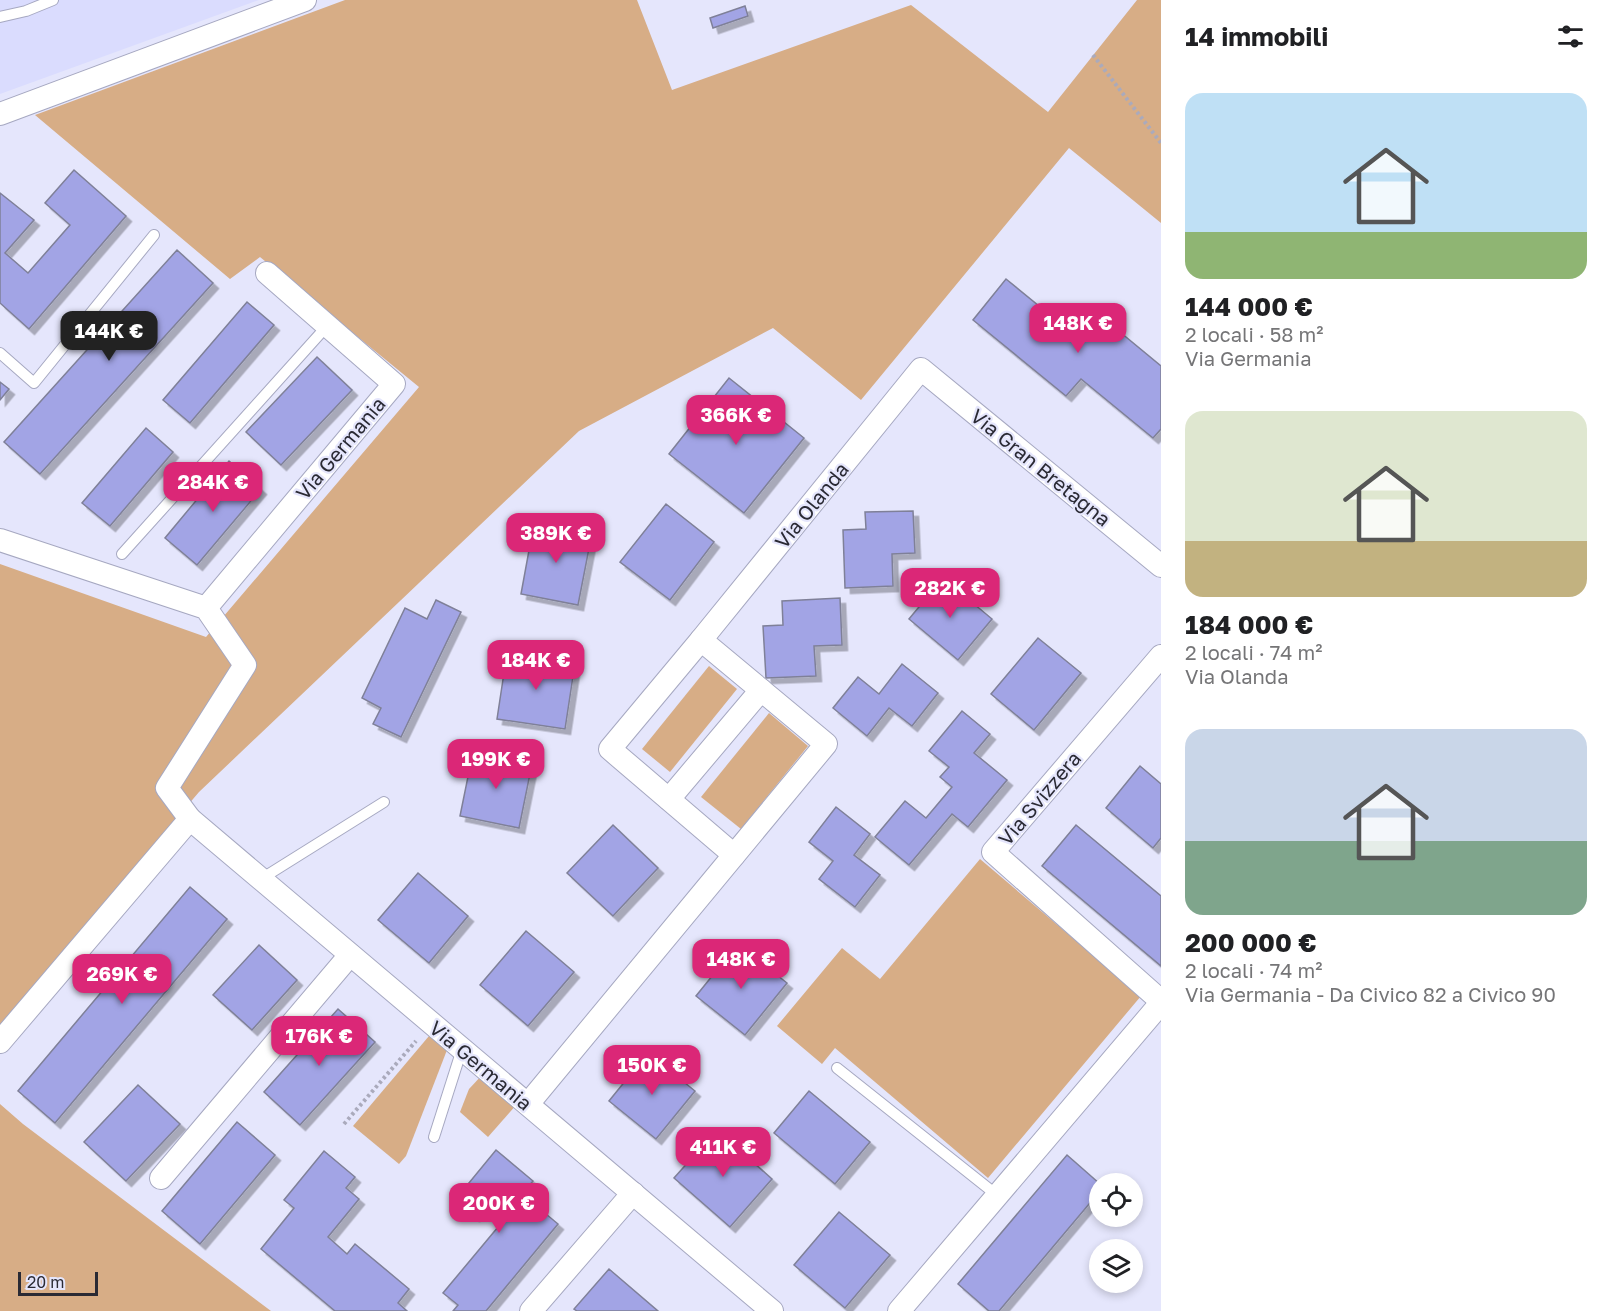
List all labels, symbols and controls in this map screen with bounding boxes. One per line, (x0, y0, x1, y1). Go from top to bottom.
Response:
icon: filters (1554, 20, 1587, 53)
text: 14 immobili (1185, 21, 1328, 52)
icon: home (1332, 132, 1440, 240)
text: 144 000 € (1185, 291, 1313, 322)
pin: 148K € (1029, 303, 1127, 354)
text: 148K € (1043, 310, 1113, 334)
pin: 144K € (60, 311, 158, 362)
text: 144K € (75, 318, 143, 342)
text: 2 locali · 58 m² (1185, 322, 1323, 346)
text: Via Germania (1185, 346, 1312, 370)
street label: Via Germania (290, 392, 390, 504)
pin: 366K € (687, 395, 785, 446)
text: 366K € (700, 402, 772, 426)
street label: Via Gran Bretagna (966, 403, 1116, 531)
icon: home (1332, 450, 1440, 558)
street label: Via Olanda (769, 457, 853, 553)
pin: 284K € (164, 462, 262, 513)
text: 284K € (177, 469, 249, 493)
pin: 389K € (507, 513, 605, 564)
text: 389K € (520, 520, 592, 544)
pin: 282K € (901, 568, 999, 619)
text: 282K € (915, 575, 985, 599)
text: 184 000 € (1185, 609, 1313, 640)
pin: 184K € (487, 640, 585, 691)
text: 2 locali · 74 m² (1185, 640, 1322, 664)
text: 184K € (501, 647, 571, 671)
text: Via Olanda (1185, 664, 1288, 688)
pin: 199K € (447, 739, 545, 790)
text: 199K € (461, 746, 531, 770)
street label: Via Svizzera (993, 746, 1085, 850)
icon: home (1332, 768, 1440, 876)
text: 200 000 € (1185, 927, 1317, 958)
pin: 148K € (692, 939, 790, 990)
text: 148K € (706, 946, 776, 970)
pin: 269K € (73, 954, 171, 1005)
text: 2 locali · 74 m² (1185, 958, 1322, 982)
text: 269K € (86, 961, 158, 985)
text: Via Germania - Da Civico 82 a Civico 90 (1185, 982, 1556, 1006)
street label: Via Germania (425, 1015, 537, 1115)
pin: 176K € (270, 1016, 368, 1067)
text: 176K € (285, 1023, 353, 1047)
pin: 150K € (603, 1045, 701, 1096)
text: 150K € (617, 1052, 687, 1076)
pin: 411K € (674, 1127, 772, 1178)
text: 411K € (690, 1134, 756, 1158)
map controls (1089, 1173, 1143, 1293)
button: locate (1089, 1173, 1143, 1227)
pin: 200K € (450, 1183, 548, 1234)
text: 200K € (463, 1190, 535, 1214)
button: layers (1089, 1239, 1143, 1293)
scale bar (18, 1269, 98, 1296)
text: 20 m (27, 1272, 64, 1292)

